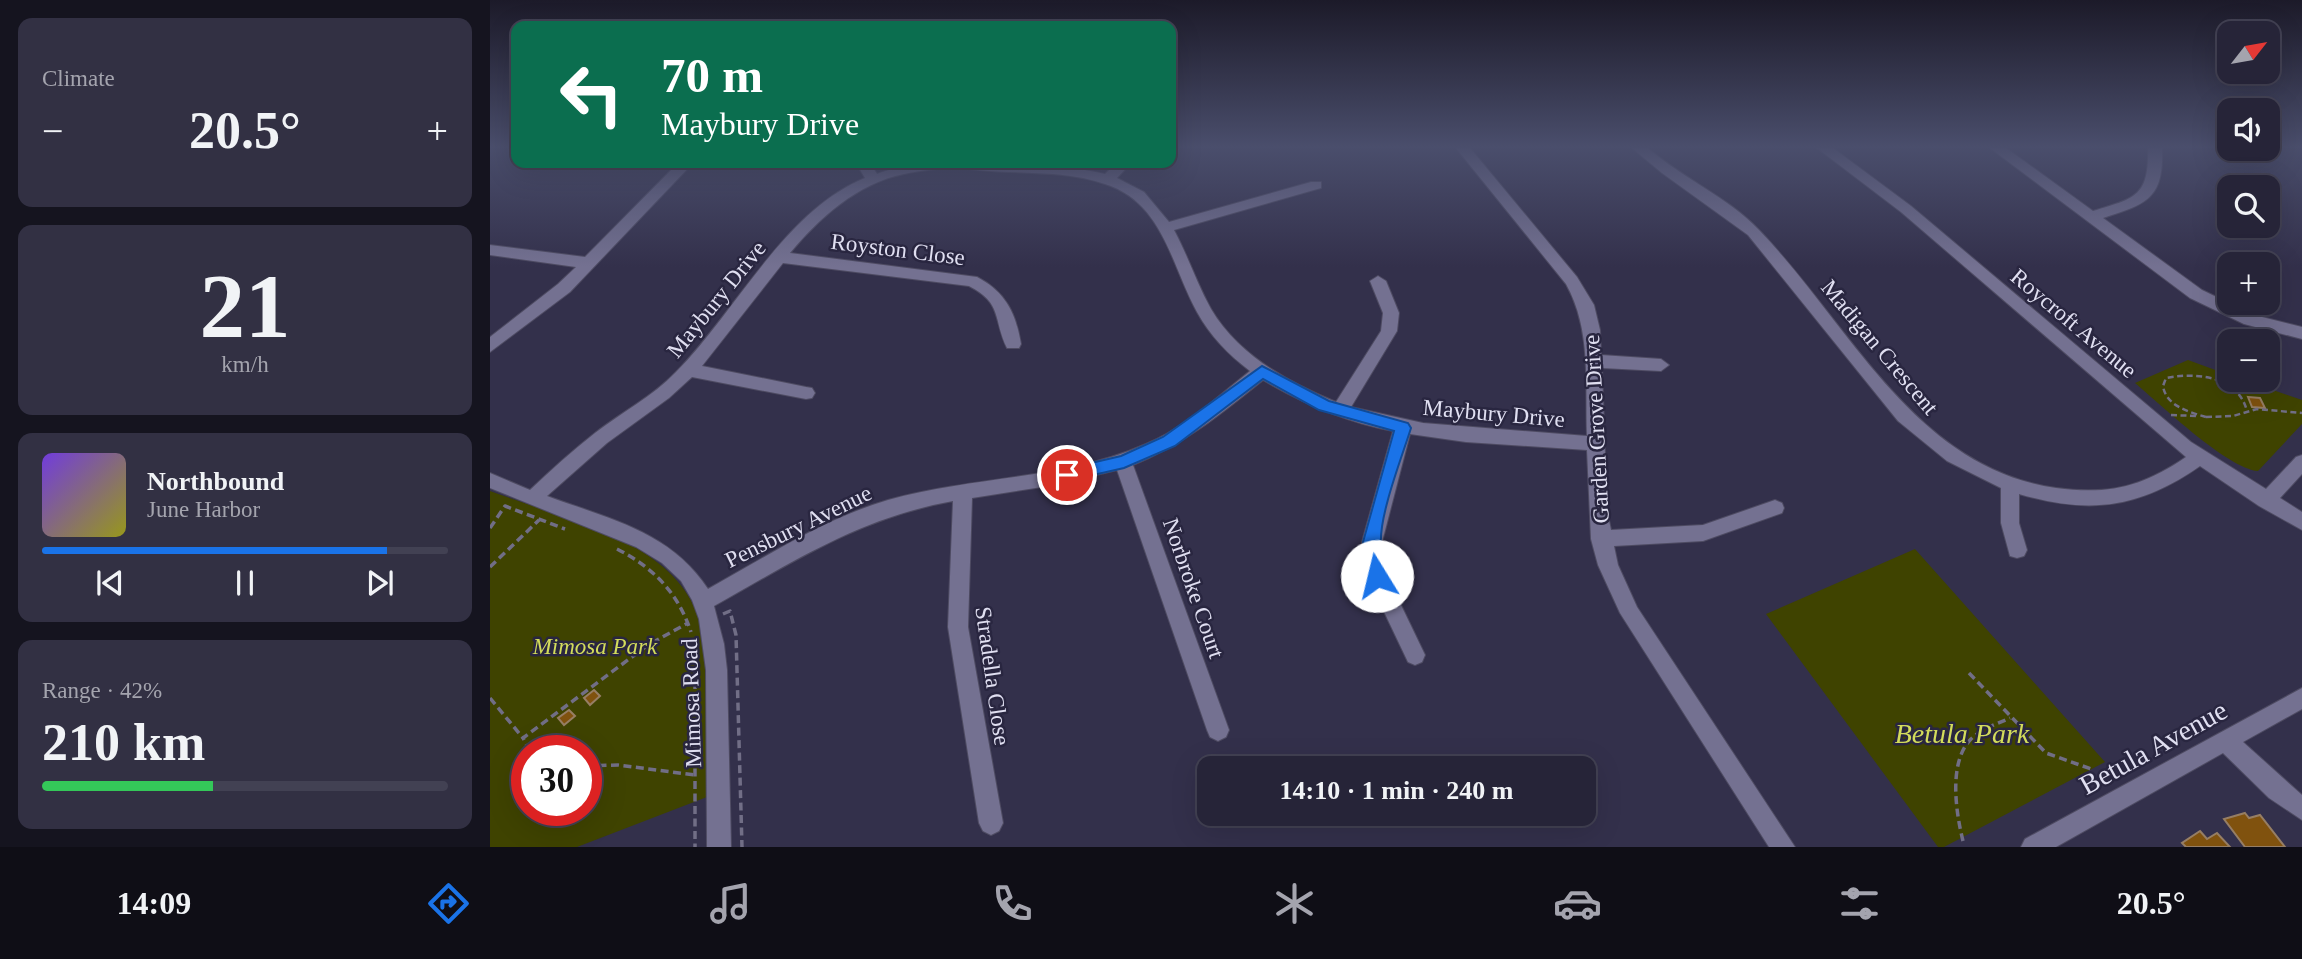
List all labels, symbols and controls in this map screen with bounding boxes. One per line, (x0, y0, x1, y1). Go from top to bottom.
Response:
north arrow (2217, 21, 2280, 84)
map controls (2217, 21, 2280, 392)
text: 70 m (661, 48, 763, 103)
icon: left (546, 49, 637, 140)
text: Climate (42, 66, 115, 91)
button: sound (2217, 98, 2280, 161)
text: 20.5° (189, 102, 301, 159)
text: Maybury Drive (661, 106, 859, 142)
text: − (42, 110, 63, 152)
text: + (427, 110, 448, 152)
button: search (2217, 175, 2280, 238)
street label: Royston Close (830, 229, 966, 270)
street label: Maybury Drive (662, 236, 771, 363)
button: + (2217, 252, 2280, 315)
text: 21 (200, 256, 291, 357)
street label: Roycroft Avenue (2006, 264, 2141, 383)
street label: Madigan Crescent (1816, 275, 1944, 420)
button: − (2217, 329, 2280, 392)
street label: Garden Grove Drive (1579, 334, 1614, 524)
text: km/h (221, 352, 269, 377)
street label: Maybury Drive (1422, 395, 1566, 432)
pin (1037, 445, 1097, 505)
icon: arrive (1048, 456, 1086, 494)
text: Northbound (147, 467, 284, 496)
street label: Pensbury Avenue (721, 480, 876, 573)
text: June Harbor (147, 497, 260, 522)
street label: Norbroke Court (1158, 515, 1229, 662)
position arrow (1340, 539, 1414, 613)
icon: previous (91, 564, 129, 602)
icon: pause (226, 564, 264, 602)
icon: next (361, 564, 399, 602)
street label: Stradella Close (970, 605, 1015, 747)
park label: Mimosa Park (532, 634, 658, 659)
street label: Mimosa Road (677, 637, 706, 768)
text: Range · 42% (42, 678, 162, 703)
street label: Betula Avenue (2074, 694, 2232, 801)
text: 210 km (42, 714, 205, 771)
park label: Betula Park (1895, 718, 2030, 749)
speed limit sign: 30 (511, 735, 602, 826)
text: 14:10 · 1 min · 240 m (1280, 776, 1514, 805)
icon: directions (424, 879, 473, 928)
icon: music (706, 879, 755, 928)
icon: phone (988, 879, 1037, 928)
icon: climate (1270, 879, 1319, 928)
icon: car (1553, 879, 1602, 928)
icon: filters (1835, 879, 1884, 928)
text: 14:09 (117, 885, 191, 921)
text: 20.5° (2117, 885, 2185, 921)

